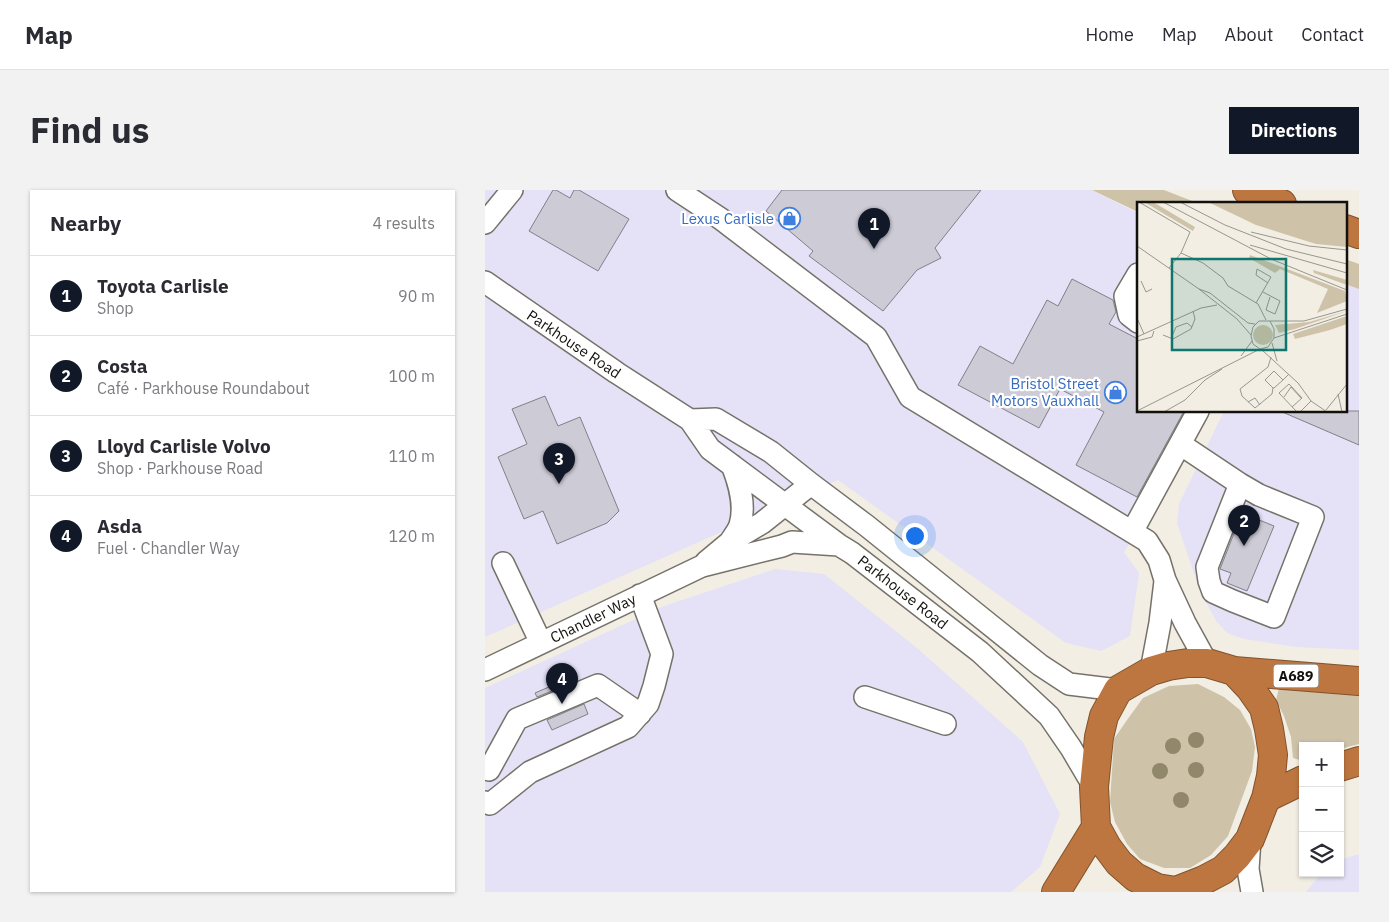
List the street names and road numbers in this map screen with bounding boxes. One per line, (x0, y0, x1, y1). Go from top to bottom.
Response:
street label: Parkhouse Road (523, 306, 625, 382)
street label: Parkhouse Road (854, 551, 952, 633)
street label: Chandler Way (547, 589, 639, 647)
road number: A689 (1273, 664, 1319, 688)

